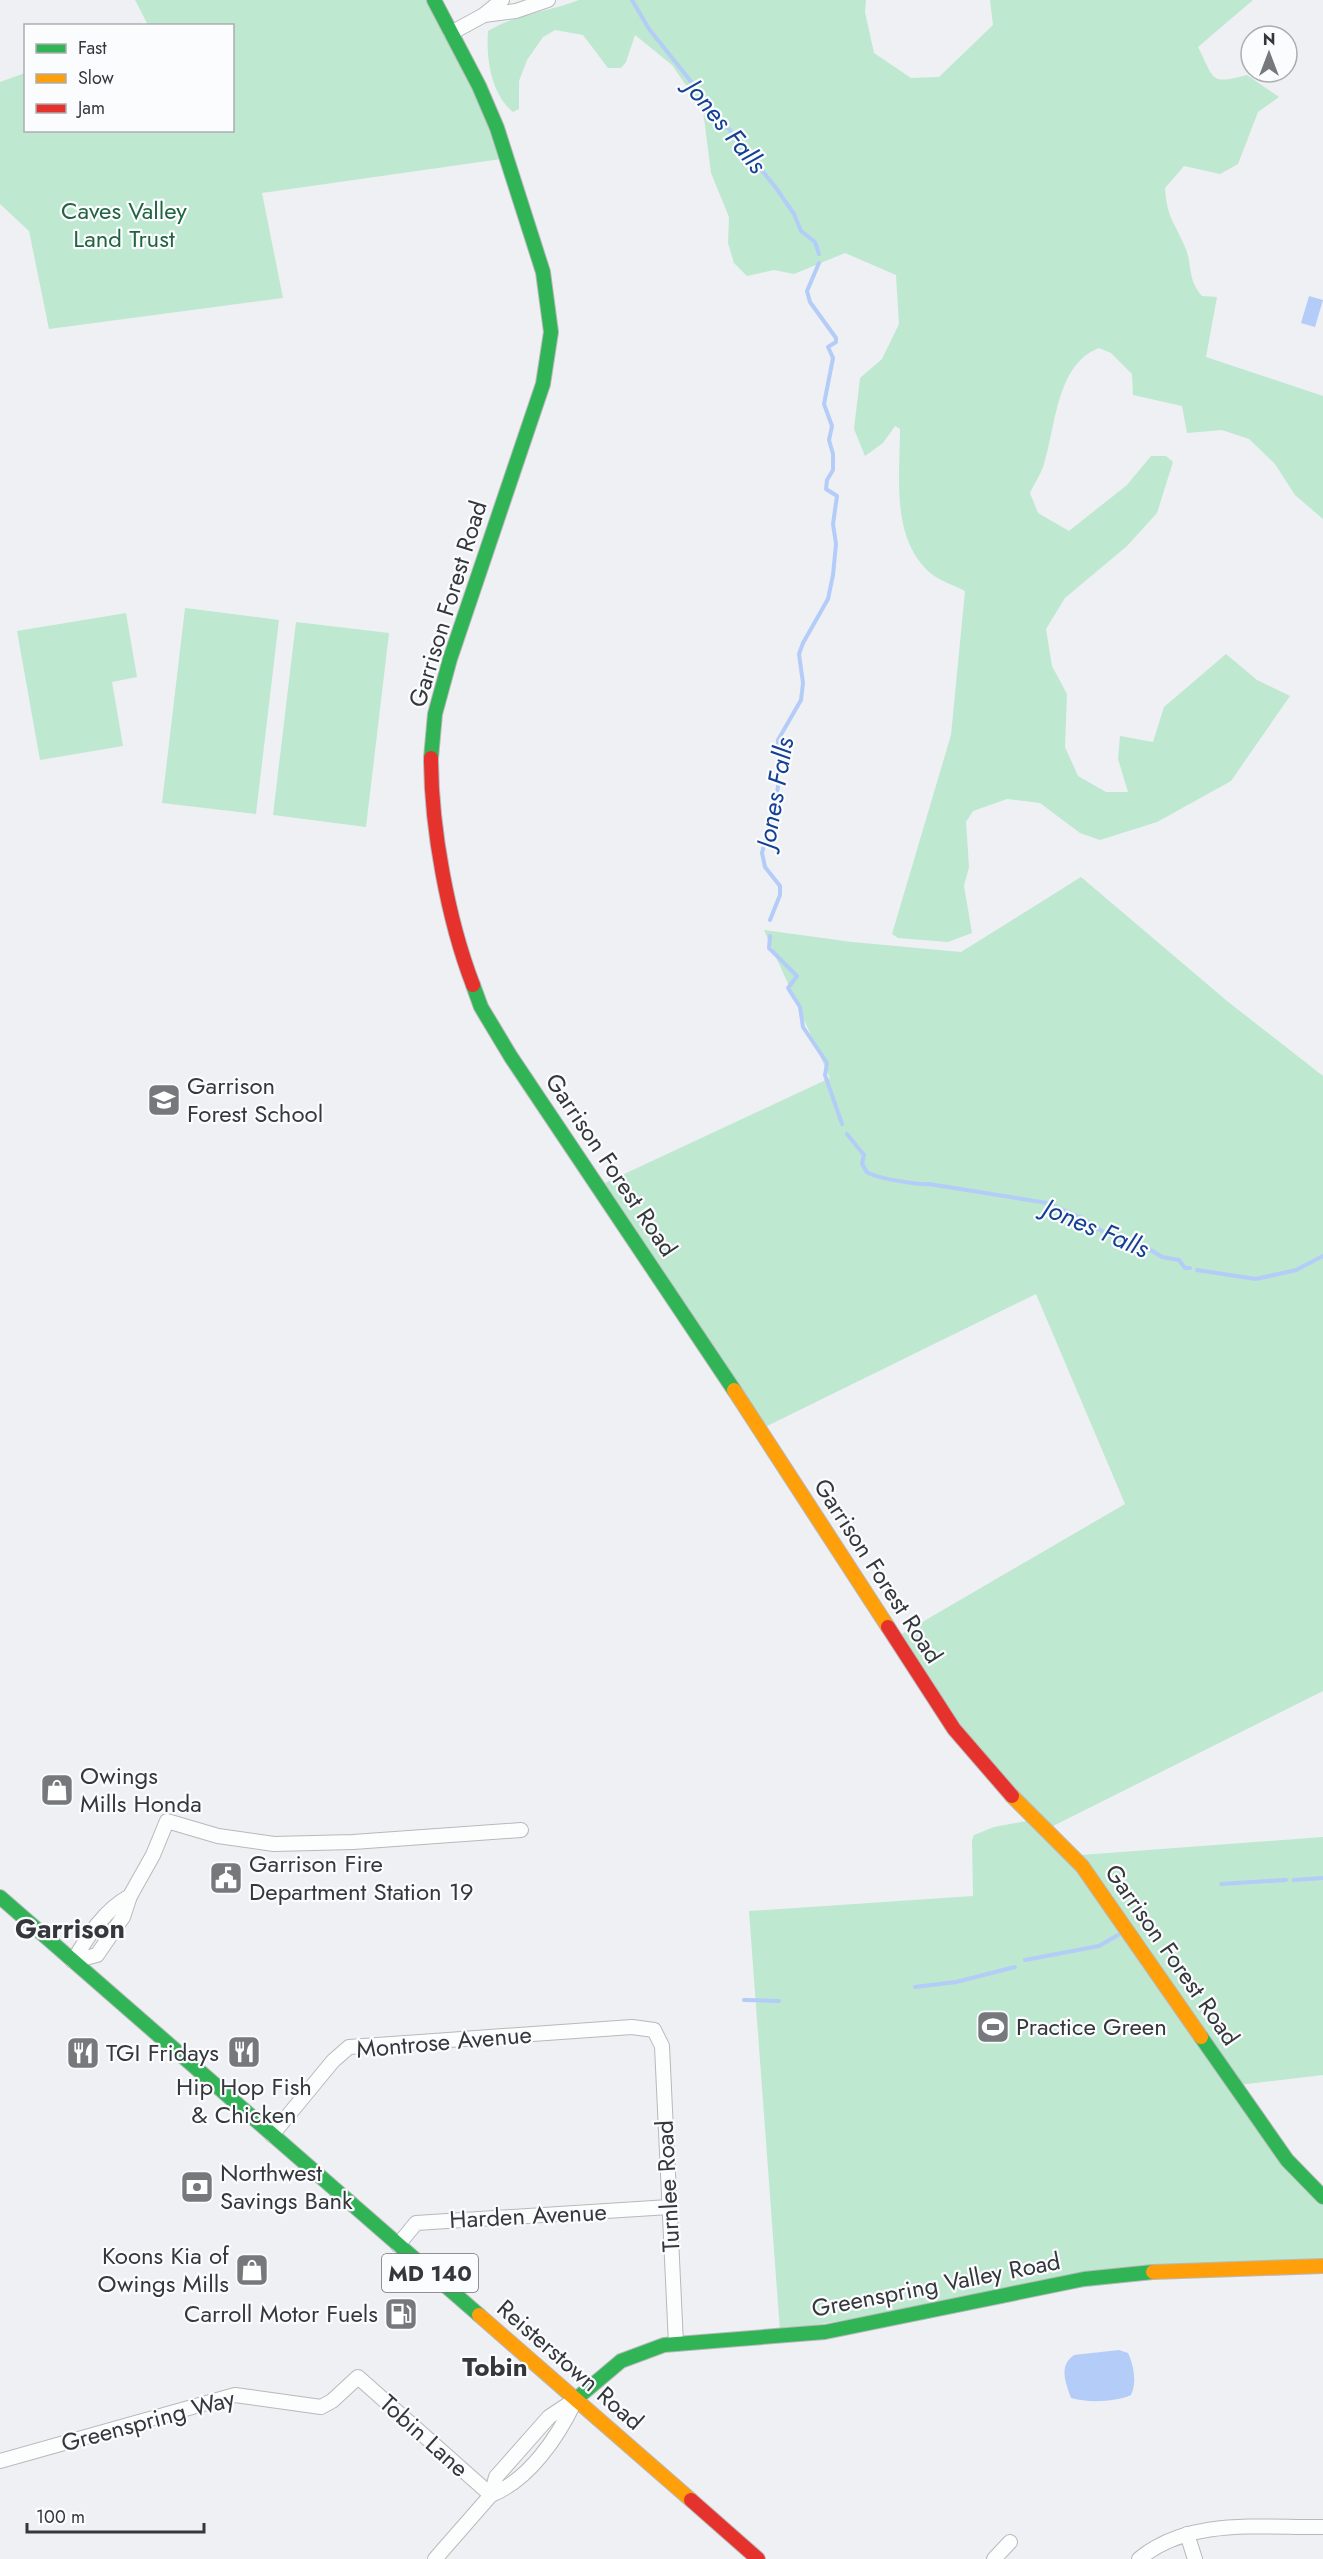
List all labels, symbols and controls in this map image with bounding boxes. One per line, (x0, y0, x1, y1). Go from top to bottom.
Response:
legend (24, 24, 234, 132)
north arrow (1239, 24, 1299, 84)
text: N (1263, 28, 1275, 51)
text: Fast (78, 35, 107, 61)
text: Slow (78, 65, 115, 91)
water label: Jones Falls (673, 67, 777, 182)
text: Jam (76, 95, 105, 121)
park label: Caves Valley Land Trust (61, 193, 187, 256)
street label: Garrison Forest Road (399, 496, 496, 712)
water label: Jones Falls (746, 734, 804, 856)
street label: Garrison Forest Road (537, 1066, 686, 1263)
place label: Garrison Forest School (187, 1068, 323, 1131)
school or university icon: Garrison Forest School (146, 1082, 182, 1118)
water label: Jones Falls (1032, 1187, 1156, 1268)
street label: Garrison Forest Road (805, 1471, 951, 1670)
place label: Owings Mills Honda (80, 1758, 202, 1821)
shop icon: Owings Mills Honda (39, 1772, 75, 1808)
place label: Garrison Fire Department Station 19 (249, 1846, 474, 1909)
street label: Garrison Forest Road (1097, 1857, 1248, 2053)
public building icon: Garrison Fire Department Station 19 (208, 1860, 244, 1896)
district label: Garrison (15, 1909, 125, 1948)
sports icon: Practice Green (975, 2009, 1011, 2045)
place label: Practice Green (1016, 2009, 1167, 2044)
street label: Montrose Avenue (355, 2016, 533, 2067)
restaurant icon: Hip Hop Fish & Chicken (226, 2034, 262, 2070)
restaurant icon: TGI Fridays (65, 2035, 101, 2071)
place label: TGI Fridays (106, 2035, 219, 2070)
place label: Hip Hop Fish & Chicken (176, 2069, 312, 2132)
street label: Turnlee Road (647, 2119, 688, 2253)
place label: Northwest Savings Bank (220, 2155, 353, 2218)
bank icon: Northwest Savings Bank (179, 2169, 215, 2205)
street label: Harden Avenue (448, 2194, 608, 2237)
place label: Koons Kia of Owings Mills (98, 2238, 230, 2301)
street label: Greenspring Valley Road (809, 2243, 1063, 2326)
shop icon: Koons Kia of Owings Mills (234, 2252, 270, 2288)
road number: MD 140 (382, 2254, 478, 2292)
street label: Reisterstown Road (489, 2291, 651, 2438)
place label: Carroll Motor Fuels (184, 2296, 378, 2331)
fuel station icon: Carroll Motor Fuels (383, 2296, 419, 2332)
district label: Tobin (462, 2348, 528, 2386)
street label: Greenspring Way (57, 2380, 239, 2461)
street label: Tobin Lane (372, 2386, 477, 2485)
scale bar (27, 2496, 204, 2534)
text: 100 m (36, 2504, 85, 2530)

